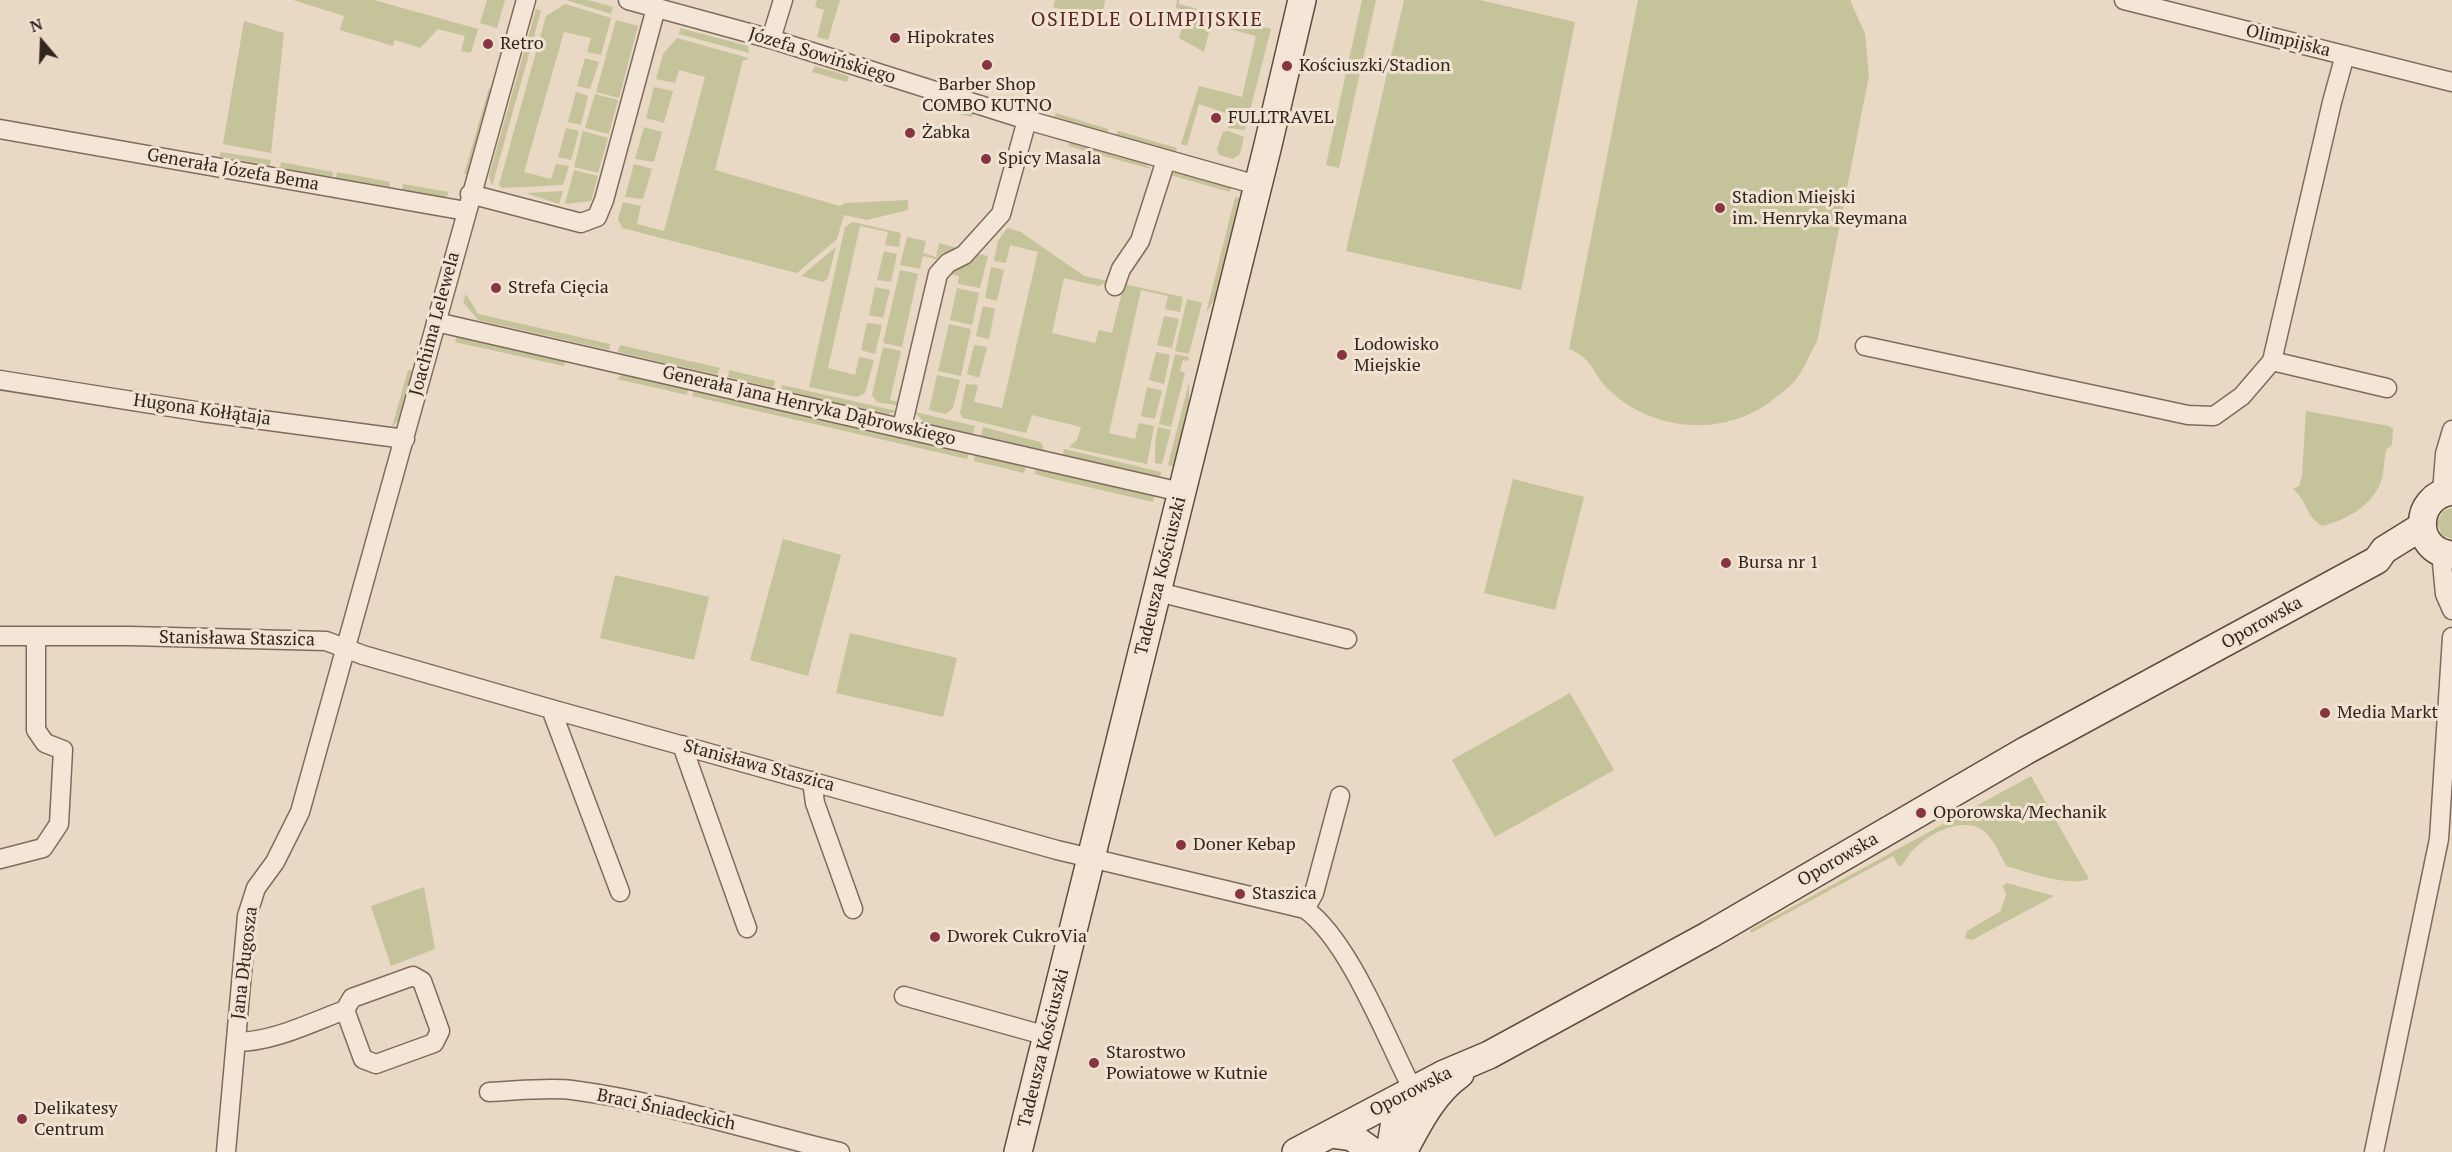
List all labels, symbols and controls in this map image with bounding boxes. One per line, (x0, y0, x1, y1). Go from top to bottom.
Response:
district label: OSIEDLE OLIMPIJSKIE (1031, 8, 1263, 32)
north arrow (12, 12, 72, 72)
text: N (27, 13, 45, 37)
street label: Olimpijska (2243, 20, 2333, 62)
street label: Józefa Sowińskiego (746, 23, 898, 89)
place label: Hipokrates (907, 27, 994, 49)
marker: Hipokrates (888, 31, 902, 45)
place label: Retro (500, 33, 544, 55)
marker: Retro (481, 37, 495, 51)
place label: Kościuszki/Stadion (1299, 55, 1451, 77)
marker: Barber Shop COMBO KUTNO (980, 58, 994, 72)
marker: Kościuszki/Stadion (1280, 59, 1294, 73)
place label: Barber Shop COMBO KUTNO (922, 74, 1052, 116)
place label: FULLTRAVEL (1228, 107, 1334, 129)
marker: FULLTRAVEL (1209, 111, 1223, 125)
place label: Żabka (922, 122, 970, 144)
marker: Żabka (903, 126, 917, 140)
street label: Generała Józefa Bema (145, 144, 321, 196)
place label: Spicy Masala (998, 148, 1101, 170)
marker: Spicy Masala (979, 152, 993, 166)
place label: Stadion Miejski im. Henryka Reymana (1732, 187, 1908, 230)
marker: Stadion Miejski im. Henryka Reymana (1713, 201, 1727, 215)
street label: Joachima Lelewela (405, 250, 465, 398)
place label: Strefa Cięcia (508, 277, 609, 299)
marker: Strefa Cięcia (489, 281, 503, 295)
place label: Lodowisko Miejskie (1354, 334, 1439, 376)
marker: Lodowisko Miejskie (1335, 348, 1349, 362)
street label: Generała Jana Henryka Dąbrowskiego (660, 362, 958, 450)
street label: Hugona Kołłątaja (132, 390, 272, 430)
street label: Tadeusza Kościuszki (1131, 494, 1191, 658)
place label: Bursa nr 1 (1738, 552, 1819, 574)
marker: Bursa nr 1 (1719, 556, 1733, 570)
street label: Oporowska (2218, 592, 2306, 654)
street label: Stanisława Staszica (159, 627, 315, 651)
place label: Media Markt (2337, 702, 2438, 724)
marker: Media Markt (2318, 706, 2332, 720)
street label: Stanisława Staszica (681, 735, 837, 797)
place label: Oporowska/Mechanik (1933, 802, 2107, 824)
marker: Oporowska/Mechanik (1914, 806, 1928, 820)
street label: Oporowska (1794, 828, 1882, 892)
place label: Doner Kebap (1193, 834, 1296, 856)
marker: Doner Kebap (1174, 838, 1188, 852)
place label: Staszica (1252, 883, 1317, 905)
marker: Staszica (1233, 887, 1247, 901)
street label: Jana Długosza (227, 905, 263, 1021)
place label: Dworek CukroVia (947, 926, 1087, 948)
marker: Dworek CukroVia (928, 930, 942, 944)
street label: Tadeusza Kościuszki (1014, 966, 1074, 1130)
place label: Starostwo Powiatowe w Kutnie (1106, 1042, 1268, 1084)
marker: Starostwo Powiatowe w Kutnie (1087, 1056, 1101, 1070)
street label: Oporowska (1366, 1062, 1456, 1122)
street label: Braci Śniadeckich (595, 1085, 737, 1135)
place label: Delikatesy Centrum (34, 1098, 118, 1140)
marker: Delikatesy Centrum (15, 1112, 29, 1126)

